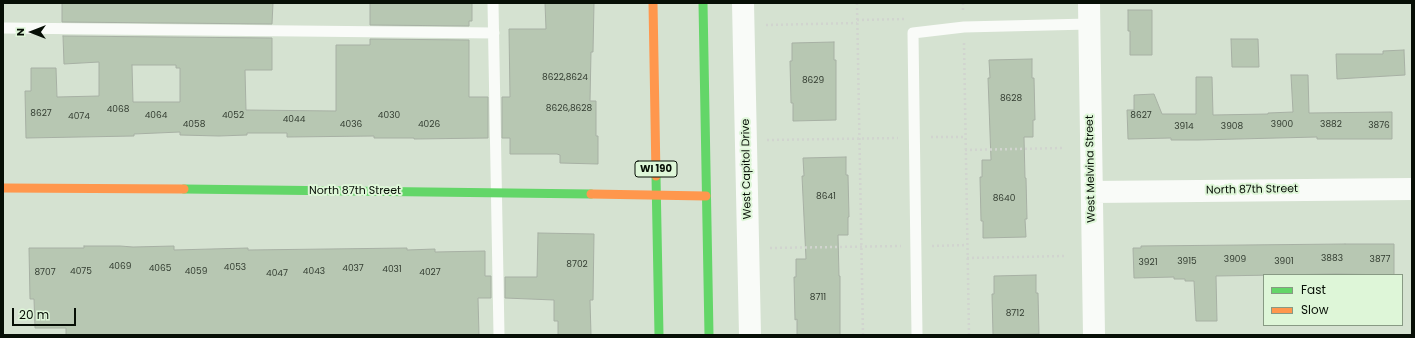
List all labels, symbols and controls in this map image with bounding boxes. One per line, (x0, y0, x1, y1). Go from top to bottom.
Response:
north arrow (12, 12, 52, 52)
text: N (12, 28, 28, 36)
house number: 8622,8624 (542, 73, 588, 83)
house number: 8629 (802, 76, 824, 86)
house number: 8628 (1000, 94, 1022, 104)
house number: 8626,8628 (546, 104, 592, 114)
house number: 4068 (107, 105, 129, 115)
house number: 8627 (30, 109, 52, 119)
house number: 4064 (145, 111, 167, 121)
house number: 4052 (222, 111, 244, 121)
house number: 4030 (378, 111, 400, 121)
house number: 8627 (1130, 111, 1152, 121)
house number: 4074 (68, 112, 90, 122)
house number: 4044 (283, 115, 305, 125)
street label: West Melvina Street (1083, 115, 1099, 223)
street label: West Capitol Drive (740, 119, 754, 219)
house number: 4058 (183, 120, 205, 130)
house number: 4036 (340, 120, 362, 130)
house number: 4026 (418, 120, 440, 130)
house number: 3900 (1271, 120, 1293, 130)
house number: 3882 (1320, 120, 1342, 130)
house number: 3876 (1368, 121, 1390, 131)
house number: 3914 (1174, 122, 1194, 132)
house number: 3908 (1221, 122, 1243, 132)
road number: WI 190 (635, 161, 677, 177)
street label: North 87th Street (1206, 183, 1298, 197)
street label: North 87th Street (309, 184, 401, 198)
house number: 8641 (816, 192, 836, 202)
house number: 8640 (993, 194, 1015, 204)
house number: 3883 (1321, 254, 1343, 264)
house number: 3909 (1224, 255, 1246, 265)
house number: 3877 (1370, 255, 1390, 265)
house number: 3915 (1177, 257, 1197, 267)
house number: 3901 (1274, 257, 1294, 267)
house number: 3921 (1138, 258, 1158, 268)
house number: 8702 (566, 260, 588, 270)
house number: 4069 (109, 262, 131, 272)
house number: 4053 (224, 263, 246, 273)
house number: 4065 (149, 264, 171, 274)
house number: 4037 (342, 264, 364, 274)
house number: 4031 (382, 265, 402, 275)
house number: 4075 (70, 267, 92, 277)
house number: 4059 (185, 267, 207, 277)
house number: 4043 (303, 267, 325, 277)
house number: 8707 (34, 268, 56, 278)
house number: 4027 (419, 268, 441, 278)
house number: 4047 (266, 269, 288, 279)
legend (1263, 274, 1403, 326)
text: Fast (1301, 281, 1326, 298)
house number: 8711 (810, 293, 826, 303)
scale bar (14, 300, 78, 326)
text: Slow (1301, 301, 1329, 318)
text: 20 m (19, 306, 49, 323)
house number: 8712 (1006, 309, 1024, 319)

